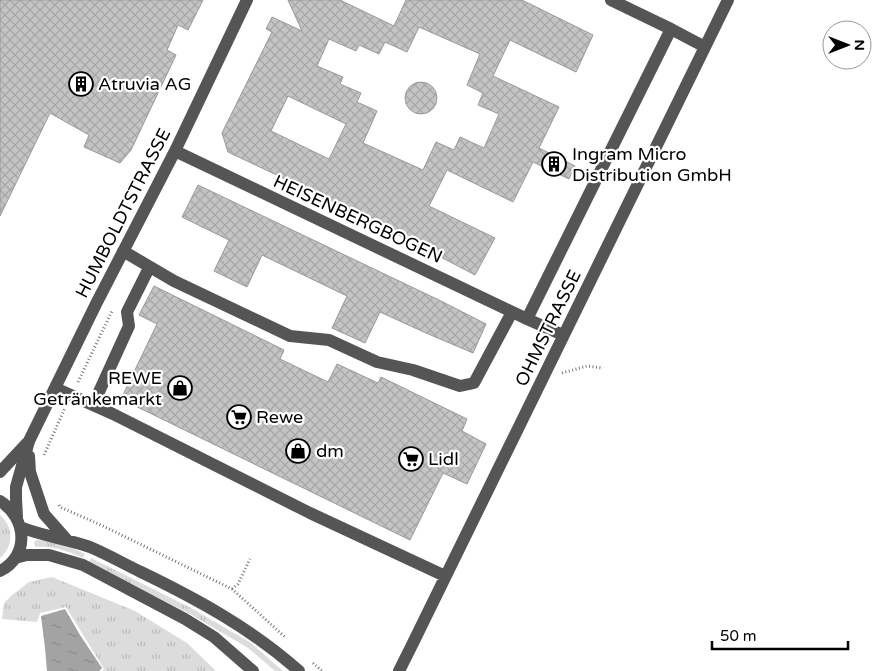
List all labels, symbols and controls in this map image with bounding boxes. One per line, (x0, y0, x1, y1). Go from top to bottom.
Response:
north arrow (822, 20, 872, 70)
text: N (851, 39, 868, 51)
building icon: Atruvia AG (68, 71, 94, 97)
place label: Atruvia AG (98, 73, 191, 95)
street label: HUMBOLDTSTRASSE (71, 125, 175, 301)
place label: Ingram Micro Distribution GmbH (572, 143, 732, 186)
building icon: Ingram Micro Distribution GmbH (541, 151, 567, 177)
street label: HEISENBERGBOGEN (270, 170, 446, 268)
street label: OHMSTRASSE (510, 266, 586, 390)
place label: REWE Getränkemarkt (33, 367, 162, 410)
shop icon: REWE Getränkemarkt (167, 375, 193, 401)
supermarket icon: Rewe (226, 404, 252, 430)
place label: Rewe (256, 406, 303, 428)
shop icon: dm (285, 438, 311, 464)
place label: dm (316, 440, 344, 462)
supermarket icon: Lidl (398, 446, 424, 472)
place label: Lidl (428, 448, 459, 470)
scale bar (712, 618, 848, 650)
text: 50 m (720, 627, 757, 645)

